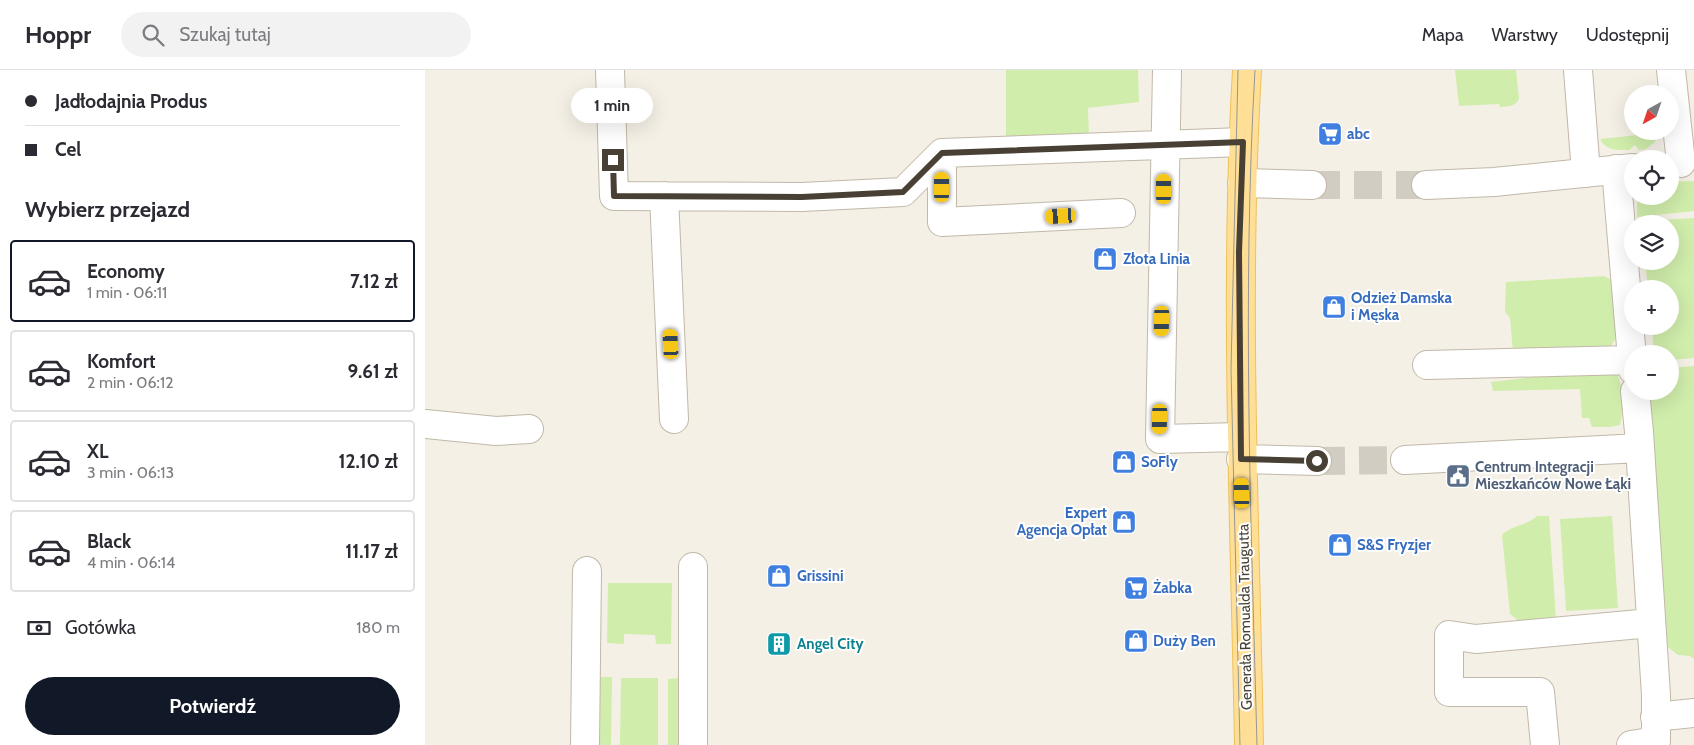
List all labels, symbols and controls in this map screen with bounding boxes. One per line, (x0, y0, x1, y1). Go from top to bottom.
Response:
search box (121, 12, 471, 57)
text: Hoppr (25, 20, 91, 49)
icon: search (139, 21, 167, 49)
text: Szukaj tutaj (179, 23, 271, 46)
text: Mapa (1422, 24, 1464, 46)
text: Warstwy (1492, 24, 1558, 46)
text: Udostępnij (1586, 24, 1669, 46)
north arrow (1624, 85, 1679, 140)
map controls (1624, 85, 1679, 400)
callout: 1 min (572, 88, 654, 122)
text: Jadłodajnia Produs (55, 90, 207, 113)
text: 1 min (594, 96, 630, 115)
supermarket icon: abc (1317, 121, 1343, 147)
place label: abc (1347, 125, 1370, 143)
text: Cel (55, 138, 81, 161)
route end (602, 149, 624, 171)
button: locate (1624, 150, 1679, 205)
car (934, 172, 949, 202)
car (1156, 174, 1171, 204)
text: Wybierz przejazd (25, 196, 190, 223)
car (1045, 208, 1076, 224)
button: layers (1624, 215, 1679, 270)
shop icon: Złota Linia (1092, 246, 1118, 272)
place label: Złota Linia (1123, 250, 1191, 268)
icon: car (27, 259, 72, 304)
text: Economy (87, 260, 165, 283)
text: 7.12 zł (350, 270, 398, 293)
button: + (1624, 280, 1679, 335)
text: 1 min · 06:11 (87, 283, 167, 302)
place label: Odzież Damska i Męska (1351, 289, 1452, 324)
shop icon: Odzież Damska i Męska (1321, 294, 1347, 320)
car (1154, 306, 1169, 336)
car (662, 329, 679, 359)
button: − (1624, 345, 1679, 400)
icon: car (27, 349, 72, 394)
text: Komfort (87, 350, 156, 373)
text: 9.61 zł (348, 360, 398, 383)
text: 2 min · 06:12 (87, 373, 174, 392)
car (1152, 404, 1167, 434)
icon: car (27, 439, 72, 484)
text: XL (87, 440, 108, 463)
shop icon: SoFly (1111, 449, 1137, 475)
text: 12.10 zł (339, 450, 398, 473)
route start (1306, 450, 1328, 472)
place label: SoFly (1141, 453, 1179, 471)
place label: Centrum Integracji Mieszkańców Nowe Łąki (1475, 458, 1631, 493)
text: 3 min · 06:13 (87, 463, 174, 482)
public building icon: Centrum Integracji Mieszkańców Nowe Łąki (1445, 463, 1471, 489)
car (1233, 478, 1250, 508)
place label: Expert Agencja Opłat (1017, 504, 1107, 539)
shop icon: Expert Agencja Opłat (1111, 509, 1137, 535)
street label: Generała Romualda Traugutta (1234, 523, 1256, 710)
icon: car (27, 529, 72, 574)
text: Black (87, 530, 131, 553)
shop icon: S&S Fryzjer (1327, 532, 1353, 558)
place label: S&S Fryzjer (1357, 536, 1431, 554)
text: 11.17 zł (345, 540, 398, 563)
text: 4 min · 06:14 (87, 553, 175, 572)
shop icon: Grissini (766, 563, 792, 589)
place label: Grissini (797, 567, 844, 585)
supermarket icon: Żabka (1123, 575, 1149, 601)
place label: Żabka (1153, 579, 1192, 597)
icon: cash (25, 614, 53, 642)
text: Gotówka (65, 616, 136, 639)
text: 180 m (356, 618, 400, 637)
shop icon: Duży Ben (1123, 628, 1149, 654)
building icon: Angel City (766, 631, 792, 657)
place label: Duży Ben (1153, 632, 1216, 650)
place label: Angel City (797, 635, 864, 653)
button: Potwierdź (25, 677, 400, 735)

